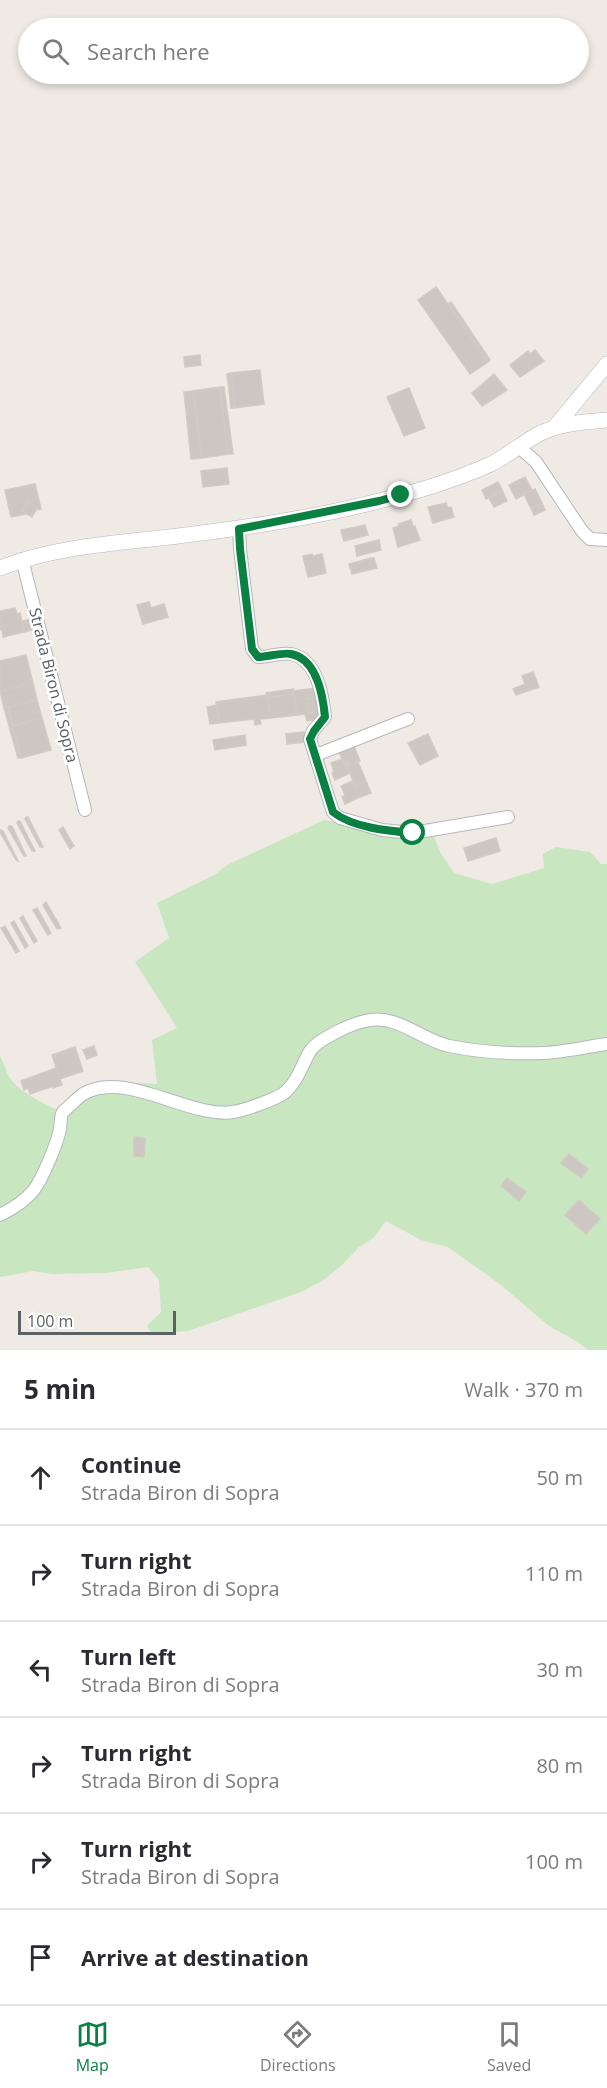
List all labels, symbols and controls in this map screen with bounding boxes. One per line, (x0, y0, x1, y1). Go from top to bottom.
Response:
search box (18, 18, 589, 84)
icon: search (39, 35, 72, 68)
text: Search here (87, 36, 210, 66)
route end (387, 481, 413, 507)
street label: Strada Biron di Sopra (24, 605, 84, 765)
route start (399, 819, 425, 845)
scale bar (18, 1308, 176, 1336)
text: 100 m (27, 1310, 73, 1332)
text: 5 min (24, 1371, 96, 1407)
text: Walk · 370 m (464, 1376, 583, 1403)
text: Continue (81, 1449, 181, 1479)
icon: ahead (24, 1461, 57, 1494)
text: 50 m (536, 1464, 583, 1491)
text: Strada Biron di Sopra (81, 1479, 280, 1506)
text: Turn right (81, 1545, 192, 1575)
icon: right (24, 1557, 57, 1590)
text: 110 m (525, 1560, 583, 1587)
text: Strada Biron di Sopra (81, 1575, 280, 1602)
text: Turn left (81, 1641, 176, 1671)
icon: left (24, 1653, 57, 1686)
text: 30 m (536, 1656, 583, 1683)
text: Strada Biron di Sopra (81, 1671, 280, 1698)
text: Turn right (81, 1737, 192, 1767)
icon: right (24, 1749, 57, 1782)
text: 80 m (536, 1752, 583, 1779)
text: Strada Biron di Sopra (81, 1767, 280, 1794)
text: Turn right (81, 1833, 192, 1863)
icon: right (24, 1845, 57, 1878)
text: 100 m (525, 1848, 583, 1875)
text: Strada Biron di Sopra (81, 1863, 280, 1890)
icon: arrive (24, 1941, 57, 1974)
text: Arrive at destination (81, 1942, 309, 1972)
tab: Map (76, 2018, 109, 2076)
tab: Directions (260, 2018, 336, 2076)
tab: Saved (487, 2018, 531, 2076)

